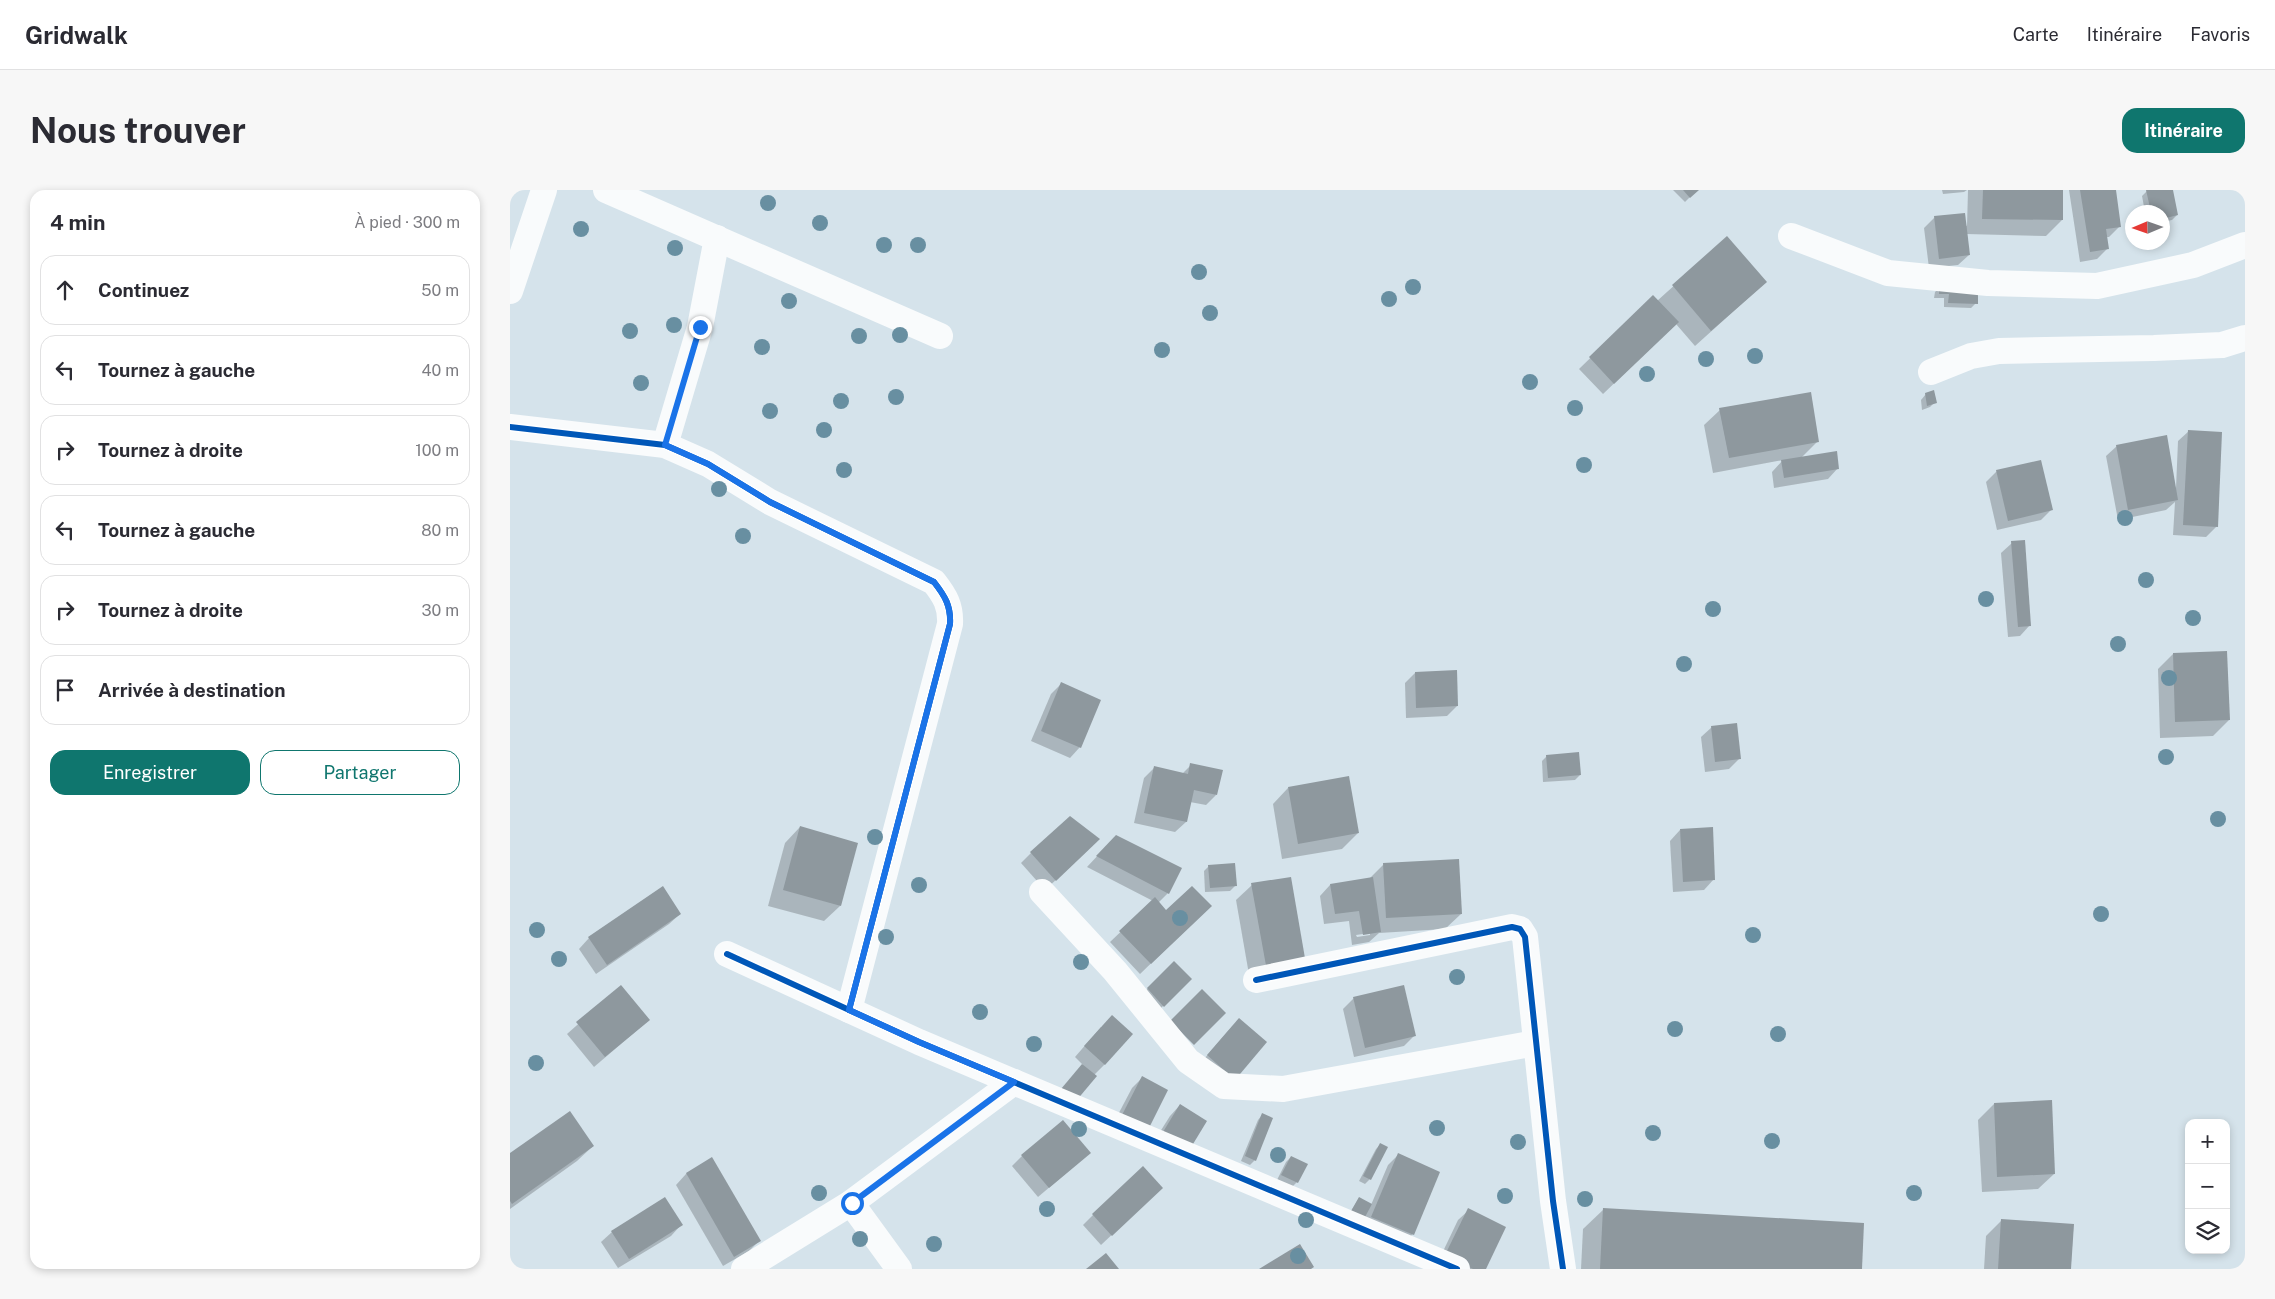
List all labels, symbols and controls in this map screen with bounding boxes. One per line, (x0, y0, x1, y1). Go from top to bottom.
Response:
text: Gridwalk (25, 21, 128, 49)
text: Carte (2013, 24, 2059, 45)
text: Itinéraire (2087, 24, 2162, 45)
text: Favoris (2190, 24, 2250, 45)
button: Itinéraire (2122, 108, 2245, 153)
text: Nous trouver (30, 110, 246, 151)
north arrow (2125, 205, 2170, 250)
text: 4 min (50, 210, 105, 235)
text: À pied · 300 m (354, 213, 460, 232)
icon: ahead (51, 276, 79, 304)
text: Continuez (98, 279, 189, 301)
text: 50 m (421, 281, 459, 300)
route end (689, 316, 712, 339)
icon: left (51, 356, 79, 384)
text: Tournez à gauche (98, 359, 255, 381)
text: 40 m (421, 361, 459, 380)
icon: right (51, 436, 79, 464)
text: Tournez à droite (98, 439, 243, 461)
text: 100 m (415, 441, 459, 460)
icon: left (51, 516, 79, 544)
text: Tournez à gauche (98, 519, 255, 541)
text: 80 m (421, 521, 459, 540)
icon: right (51, 596, 79, 624)
text: Tournez à droite (98, 599, 243, 621)
text: 30 m (422, 601, 459, 620)
icon: arrive (51, 676, 79, 704)
text: Arrivée à destination (98, 679, 286, 701)
button: Enregistrer (50, 750, 250, 795)
button: Partager (260, 750, 460, 795)
map controls (2185, 1119, 2230, 1254)
button: + (2185, 1119, 2230, 1164)
button: − (2185, 1164, 2230, 1209)
route start (841, 1192, 864, 1215)
button: layers (2185, 1209, 2230, 1254)

